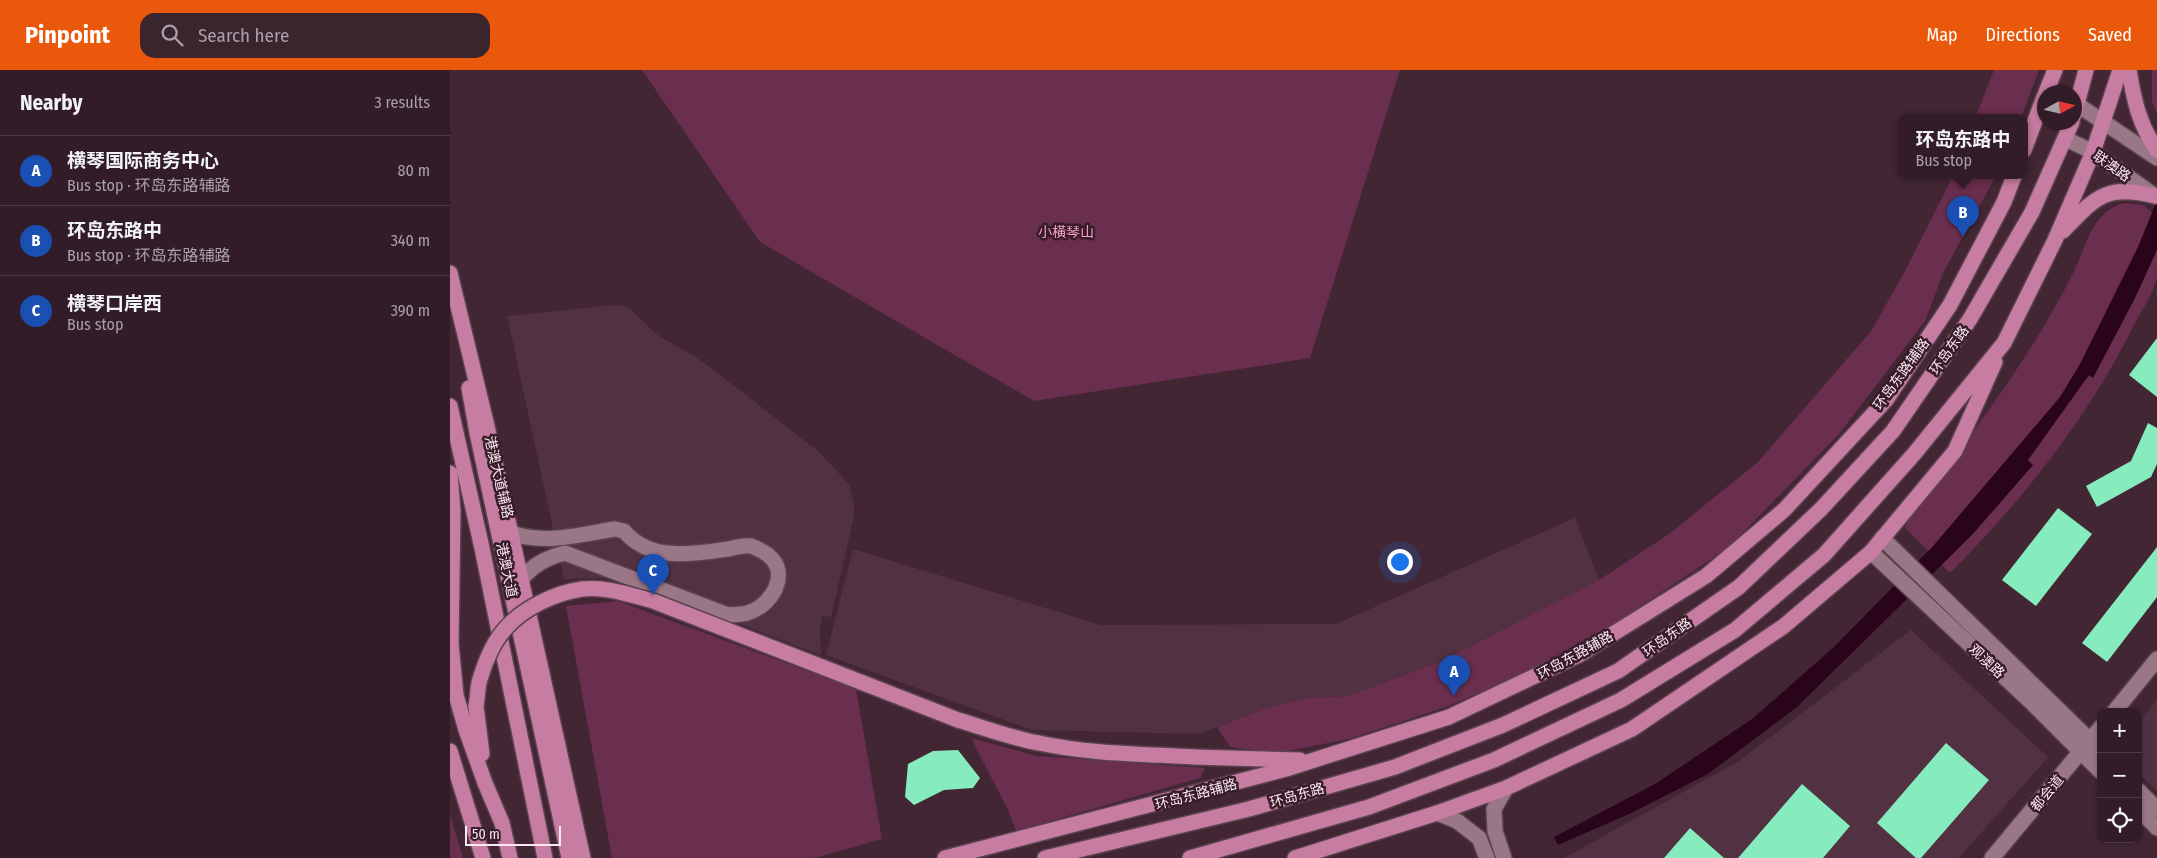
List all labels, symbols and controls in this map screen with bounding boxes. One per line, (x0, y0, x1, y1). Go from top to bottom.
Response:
search box (140, 13, 490, 58)
text: Pinpoint (25, 21, 110, 49)
icon: search (158, 21, 186, 49)
text: Search here (198, 24, 289, 47)
text: Map (1926, 24, 1958, 46)
text: Directions (1986, 24, 2060, 46)
text: Saved (2088, 24, 2132, 46)
north arrow (2037, 85, 2082, 130)
text: Nearby (20, 90, 82, 116)
text: 3 results (374, 93, 430, 112)
popup (1898, 114, 2028, 179)
text: 环岛东路中 (1915, 128, 2011, 151)
street label: 联澳路 (2090, 147, 2134, 185)
text: 横琴国际商务中心 (67, 149, 219, 172)
text: Bus stop (1915, 151, 1972, 170)
text: A (32, 161, 40, 180)
text: 80 m (398, 161, 430, 180)
text: Bus stop · 环岛东路辅路 (67, 176, 230, 195)
pin: B (1947, 196, 1979, 237)
text: 环岛东路中 (67, 219, 162, 242)
park label: 小橫琴山 (1038, 224, 1094, 241)
text: B (32, 231, 40, 250)
text: 340 m (391, 231, 430, 250)
text: Bus stop · 环岛东路辅路 (67, 246, 230, 265)
text: 横琴口岸西 (67, 292, 162, 315)
text: C (32, 301, 40, 320)
text: 390 m (391, 301, 430, 320)
text: Bus stop (67, 315, 123, 334)
street label: 环岛东路 (1926, 322, 1972, 378)
street label: 环岛东路辅路 (1870, 335, 1933, 413)
street label: 港澳大道辅路 (481, 434, 516, 520)
street label: 港澳大道 (492, 541, 521, 599)
your location (1387, 549, 1413, 575)
pin: C (637, 554, 669, 595)
street label: 环岛东路 (1639, 614, 1695, 660)
street label: 环岛东路辅路 (1534, 628, 1616, 683)
street label: 观澳路 (1966, 641, 2008, 682)
pin: A (1438, 655, 1470, 696)
map controls (2097, 708, 2142, 843)
button: + (2097, 708, 2142, 753)
button: − (2097, 753, 2142, 798)
street label: 都会道 (2027, 772, 2067, 815)
street label: 环岛东路辅路 (1153, 775, 1239, 814)
street label: 环岛东路 (1268, 780, 1326, 811)
button: locate (2097, 798, 2142, 843)
scale bar (465, 823, 561, 846)
text: 50 m (472, 826, 500, 843)

